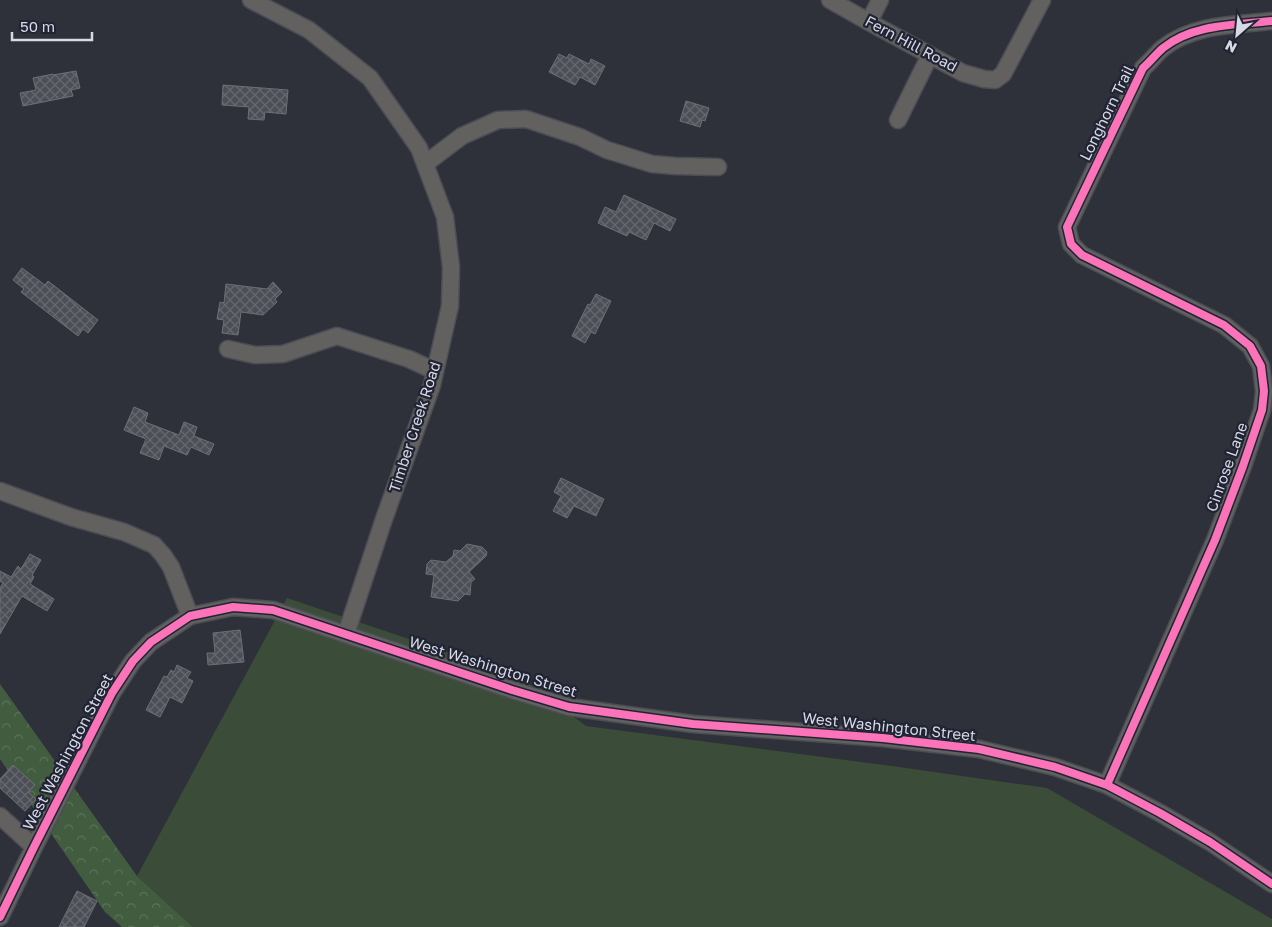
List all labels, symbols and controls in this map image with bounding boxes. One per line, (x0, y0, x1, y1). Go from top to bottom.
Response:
scale bar (12, 10, 92, 42)
north arrow (1212, 10, 1262, 60)
street label: Fern Hill Road (862, 11, 961, 75)
text: 50 m (20, 17, 55, 35)
text: N (1222, 37, 1239, 57)
street label: Longhorn Trail (1075, 62, 1137, 163)
street label: Timber Creek Road (384, 359, 444, 494)
street label: Cinrose Lane (1202, 419, 1251, 514)
street label: West Washington Street (407, 632, 579, 700)
street label: West Washington Street (18, 670, 116, 833)
street label: West Washington Street (801, 708, 977, 744)

